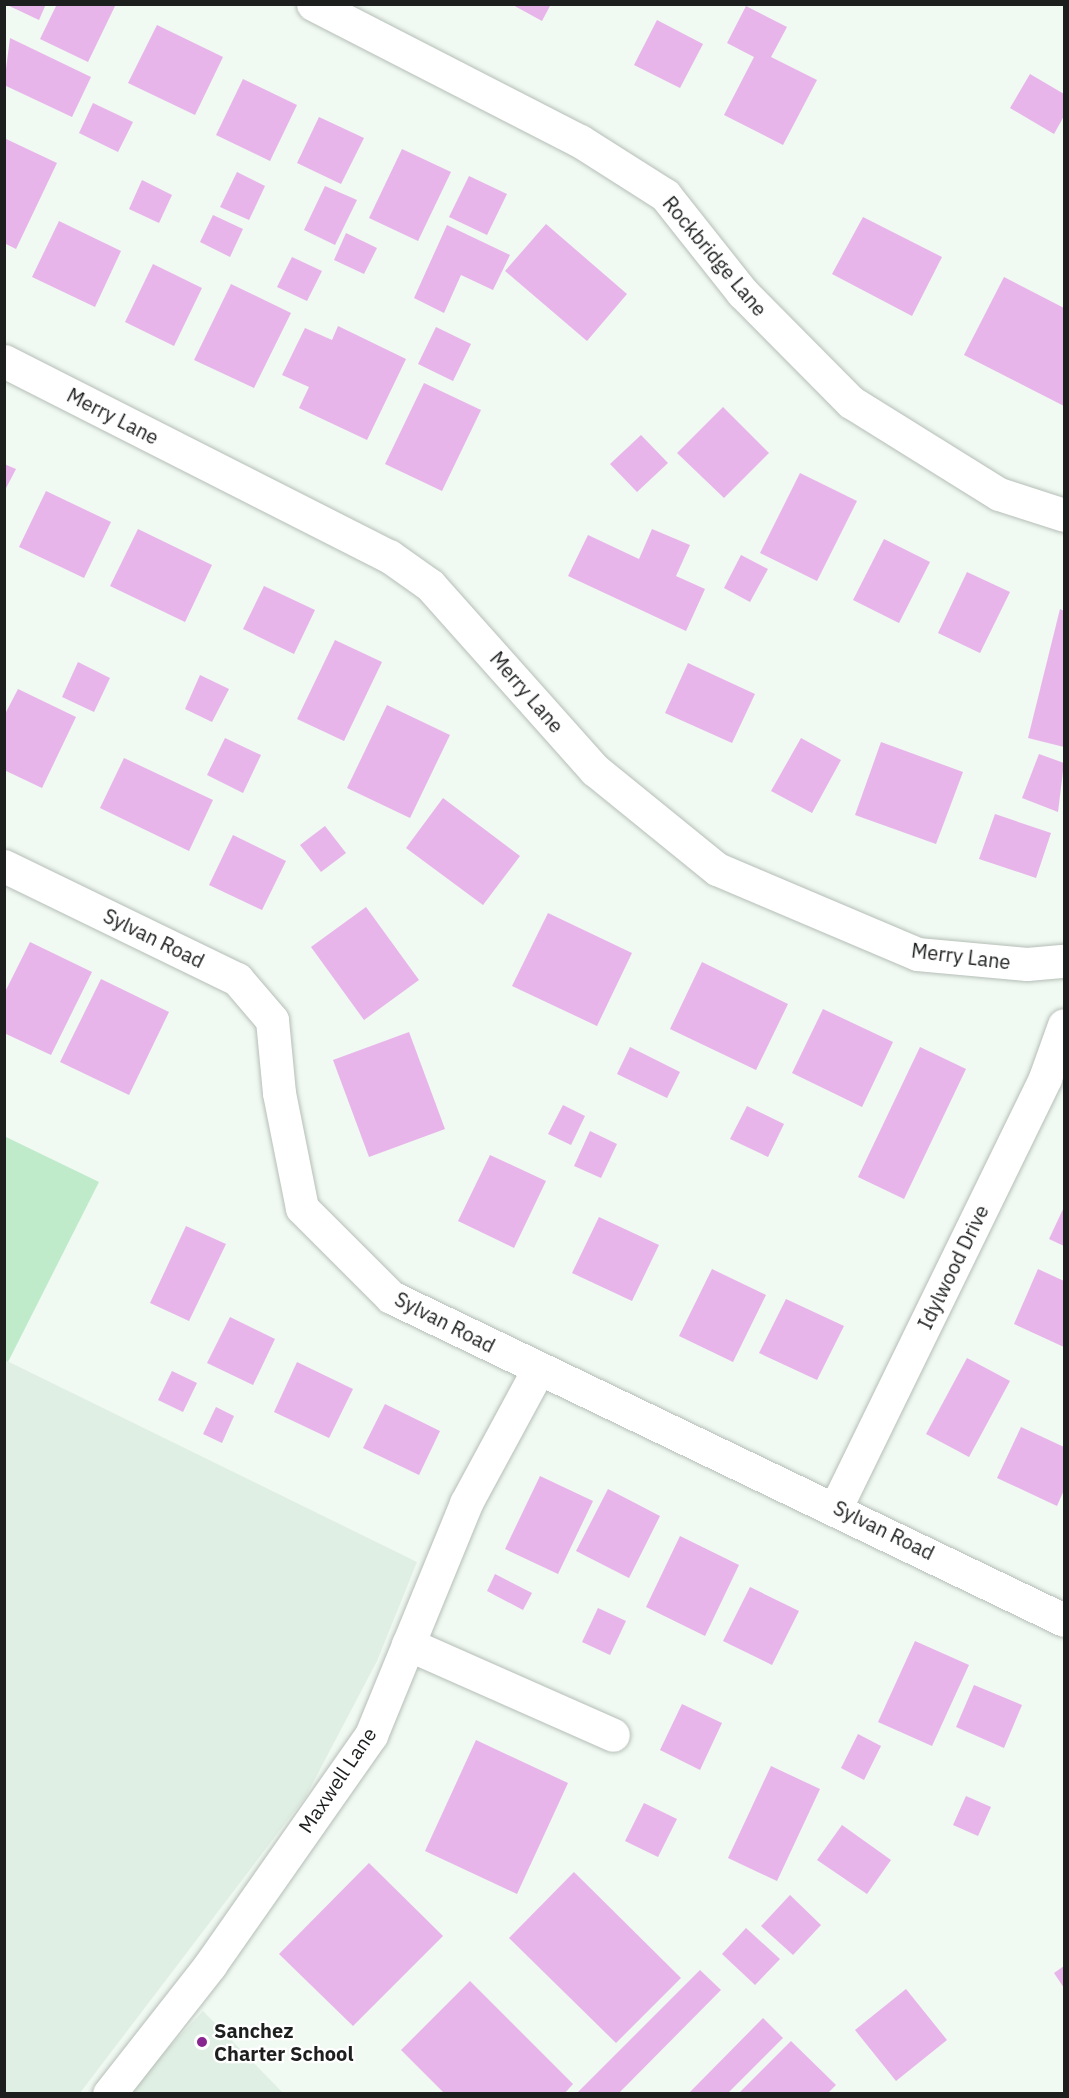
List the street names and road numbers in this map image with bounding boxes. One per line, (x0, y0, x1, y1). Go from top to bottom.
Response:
street label: Rockbridge Lane (658, 191, 772, 321)
street label: Merry Lane (63, 383, 163, 449)
street label: Merry Lane (485, 646, 569, 738)
street label: Sylvan Road (100, 903, 208, 973)
street label: Merry Lane (910, 938, 1012, 974)
street label: Idylwood Drive (913, 1201, 993, 1333)
street label: Sylvan Road (391, 1287, 499, 1357)
street label: Sylvan Road (830, 1495, 938, 1565)
street label: Maxwell Lane (293, 1723, 381, 1837)

